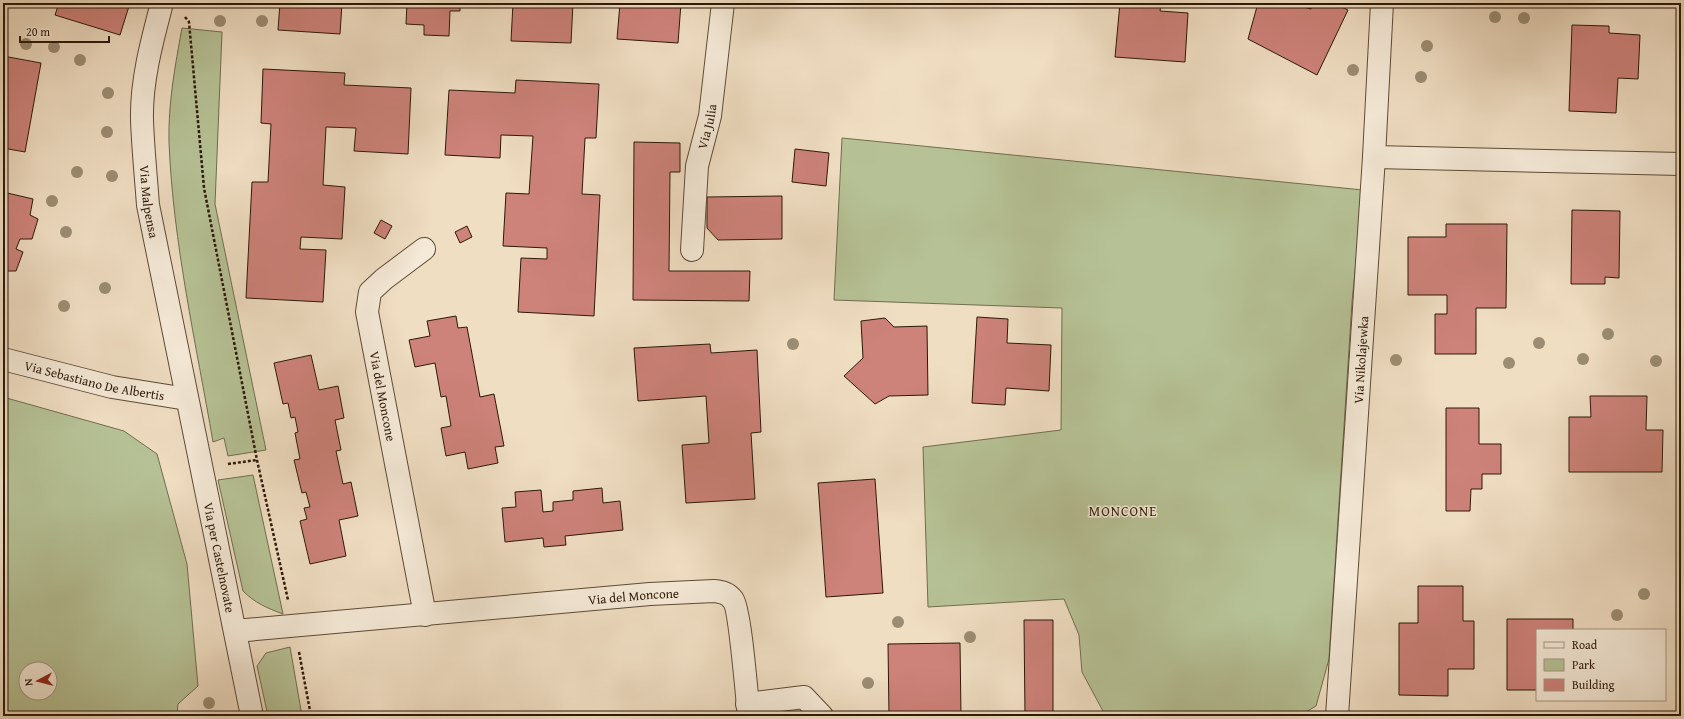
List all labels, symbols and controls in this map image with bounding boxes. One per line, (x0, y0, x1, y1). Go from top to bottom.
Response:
scale bar (20, 18, 109, 44)
text: 20 m (26, 23, 50, 40)
street label: Via Julia (692, 102, 721, 151)
street label: Via Malpensa (135, 164, 164, 240)
street label: Via Nikolajewka (1348, 315, 1373, 404)
street label: Via del Moncone (365, 350, 401, 443)
street label: Via Sebastiano De Albertis (22, 355, 166, 405)
street label: Via per Castelnovate (199, 501, 240, 614)
district label: MONCONE (1089, 501, 1157, 521)
street label: Via del Moncone (587, 583, 679, 609)
legend (1536, 629, 1666, 701)
text: Road (1572, 636, 1598, 653)
text: Park (1572, 656, 1596, 673)
north arrow (18, 661, 58, 701)
text: Building (1572, 676, 1615, 693)
text: N (20, 677, 36, 687)

